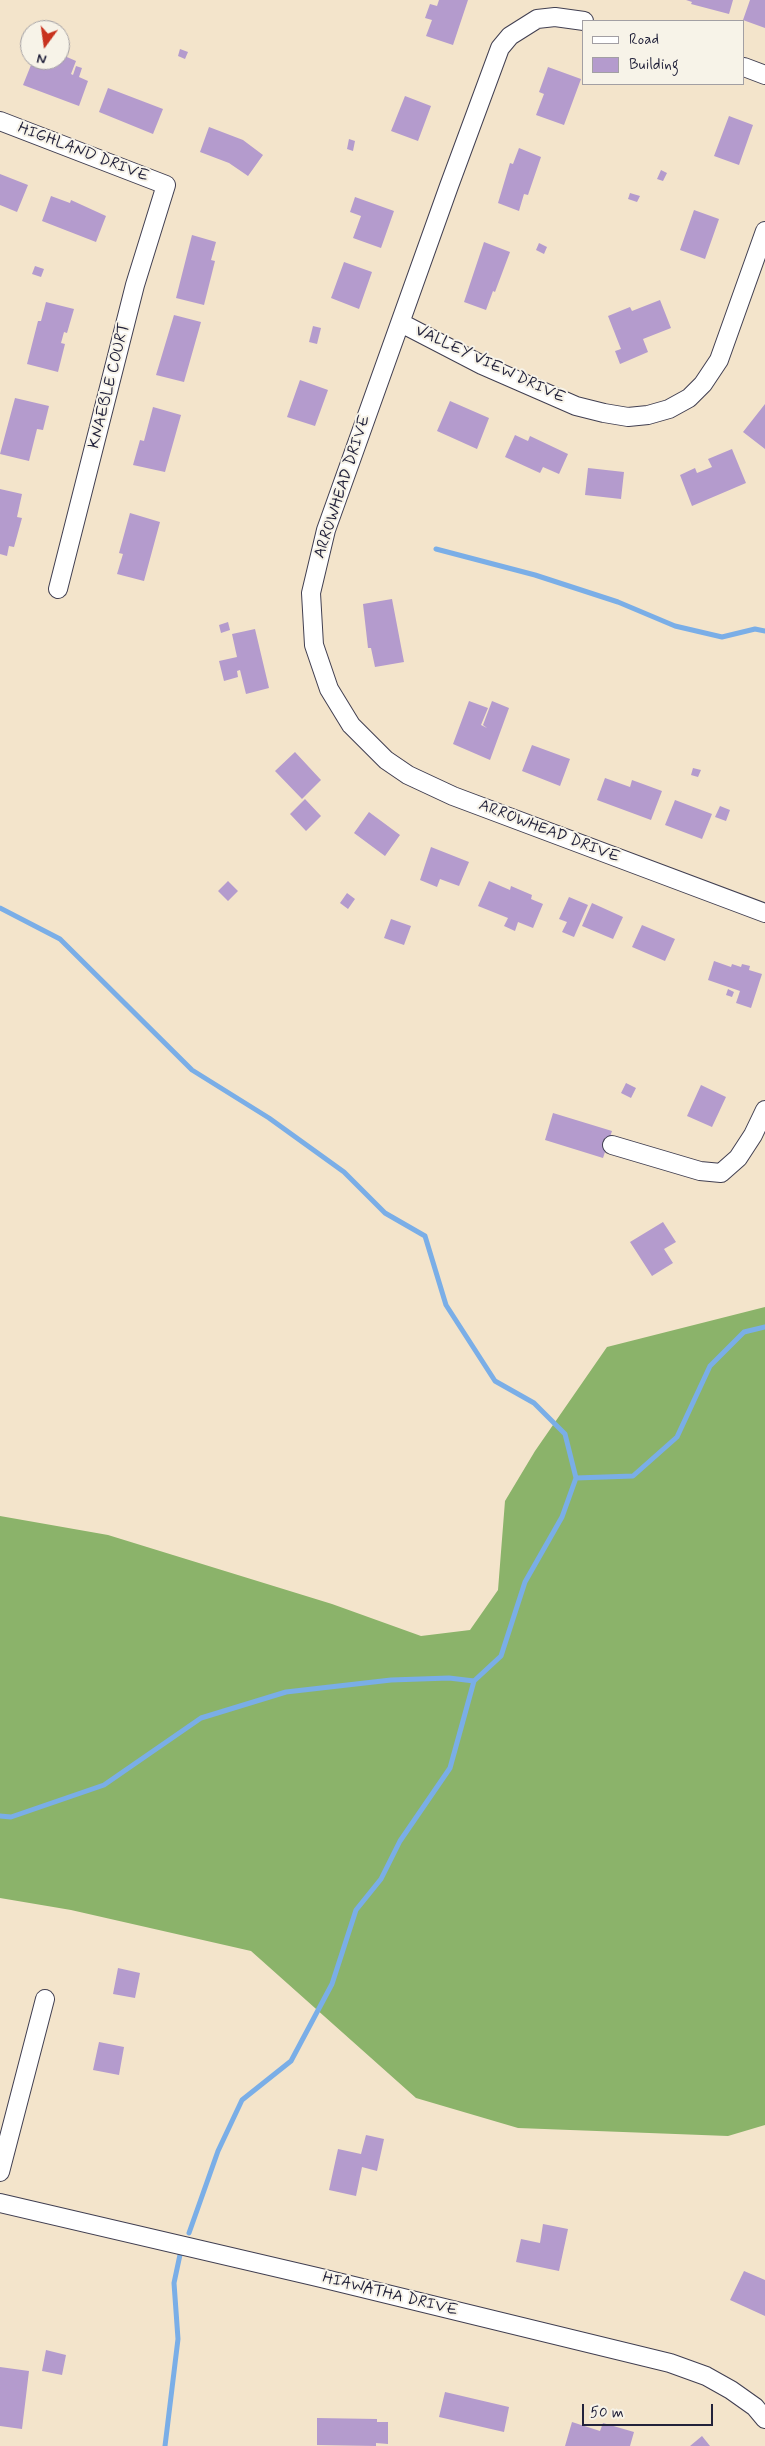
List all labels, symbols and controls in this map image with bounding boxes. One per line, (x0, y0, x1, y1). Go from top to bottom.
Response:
north arrow (20, 20, 70, 70)
legend (582, 20, 745, 85)
text: Road (629, 30, 659, 50)
text: N (35, 49, 48, 68)
text: Building (629, 55, 679, 75)
street label: HIGHLAND DRIVE (15, 119, 151, 187)
street label: KNAEBLE COURT (85, 321, 135, 451)
street label: VALLEY VIEW DRIVE (412, 322, 568, 408)
street label: ARROWHEAD DRIVE (311, 413, 375, 561)
street label: ARROWHEAD DRIVE (476, 796, 622, 868)
street label: HIAWATHA DRIVE (320, 2269, 460, 2321)
scale bar (585, 2394, 716, 2426)
text: 50 m (590, 2403, 624, 2423)

